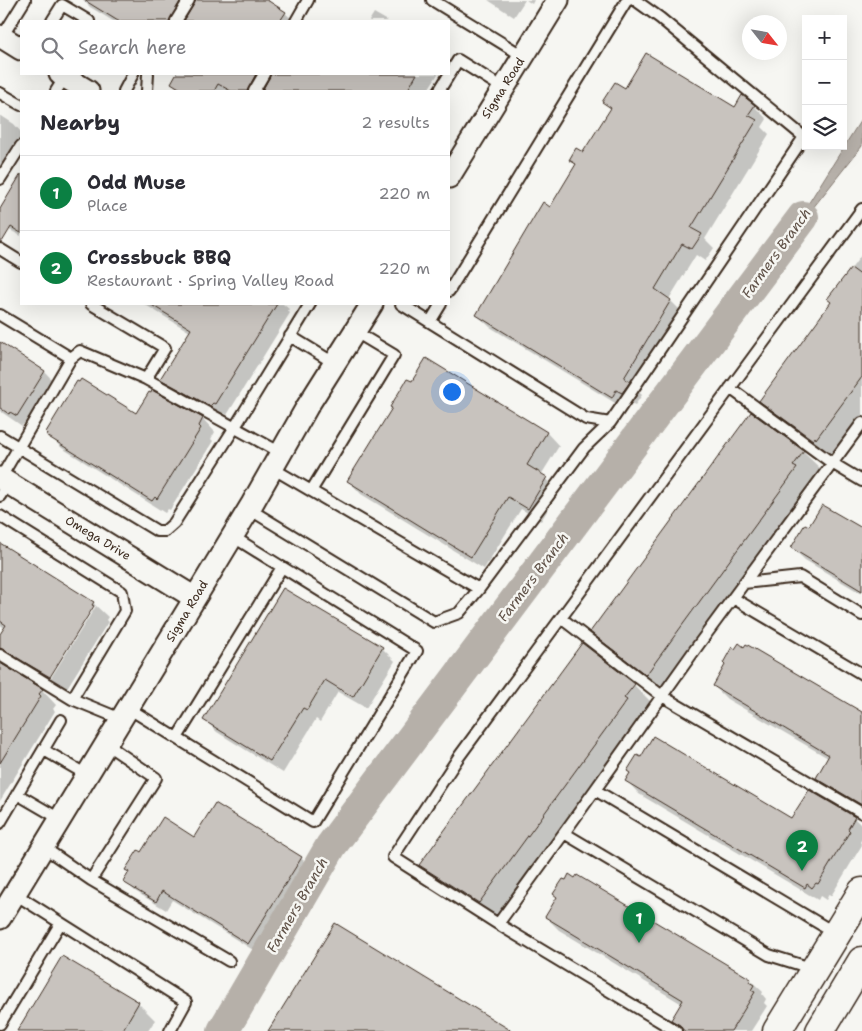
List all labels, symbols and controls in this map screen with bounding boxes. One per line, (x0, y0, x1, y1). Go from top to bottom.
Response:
north arrow (742, 15, 787, 60)
map controls (802, 15, 847, 150)
button: + (802, 15, 847, 60)
search box (20, 20, 450, 75)
icon: search (38, 34, 66, 62)
text: Search here (78, 35, 187, 60)
street label: Sigma Road (478, 54, 528, 122)
button: − (802, 60, 847, 105)
button: layers (802, 105, 847, 150)
text: Nearby (40, 109, 120, 137)
text: 2 results (361, 112, 430, 133)
text: Odd Muse (87, 170, 186, 195)
text: 1 (52, 183, 60, 204)
text: 220 m (378, 183, 430, 204)
text: Place (87, 195, 128, 216)
water label: Farmers Branch (737, 204, 815, 302)
text: Crossbuck BBQ (87, 245, 231, 270)
text: 2 (50, 258, 62, 279)
text: 220 m (378, 258, 430, 279)
text: Restaurant · Spring Valley Road (87, 270, 334, 291)
your location (439, 379, 465, 405)
street label: Omega Drive (62, 512, 134, 564)
water label: Farmers Branch (494, 529, 572, 625)
street label: Sigma Road (162, 577, 212, 645)
pin: 2 (786, 830, 818, 871)
water label: Farmers Branch (262, 854, 332, 956)
pin: 1 (623, 902, 655, 943)

